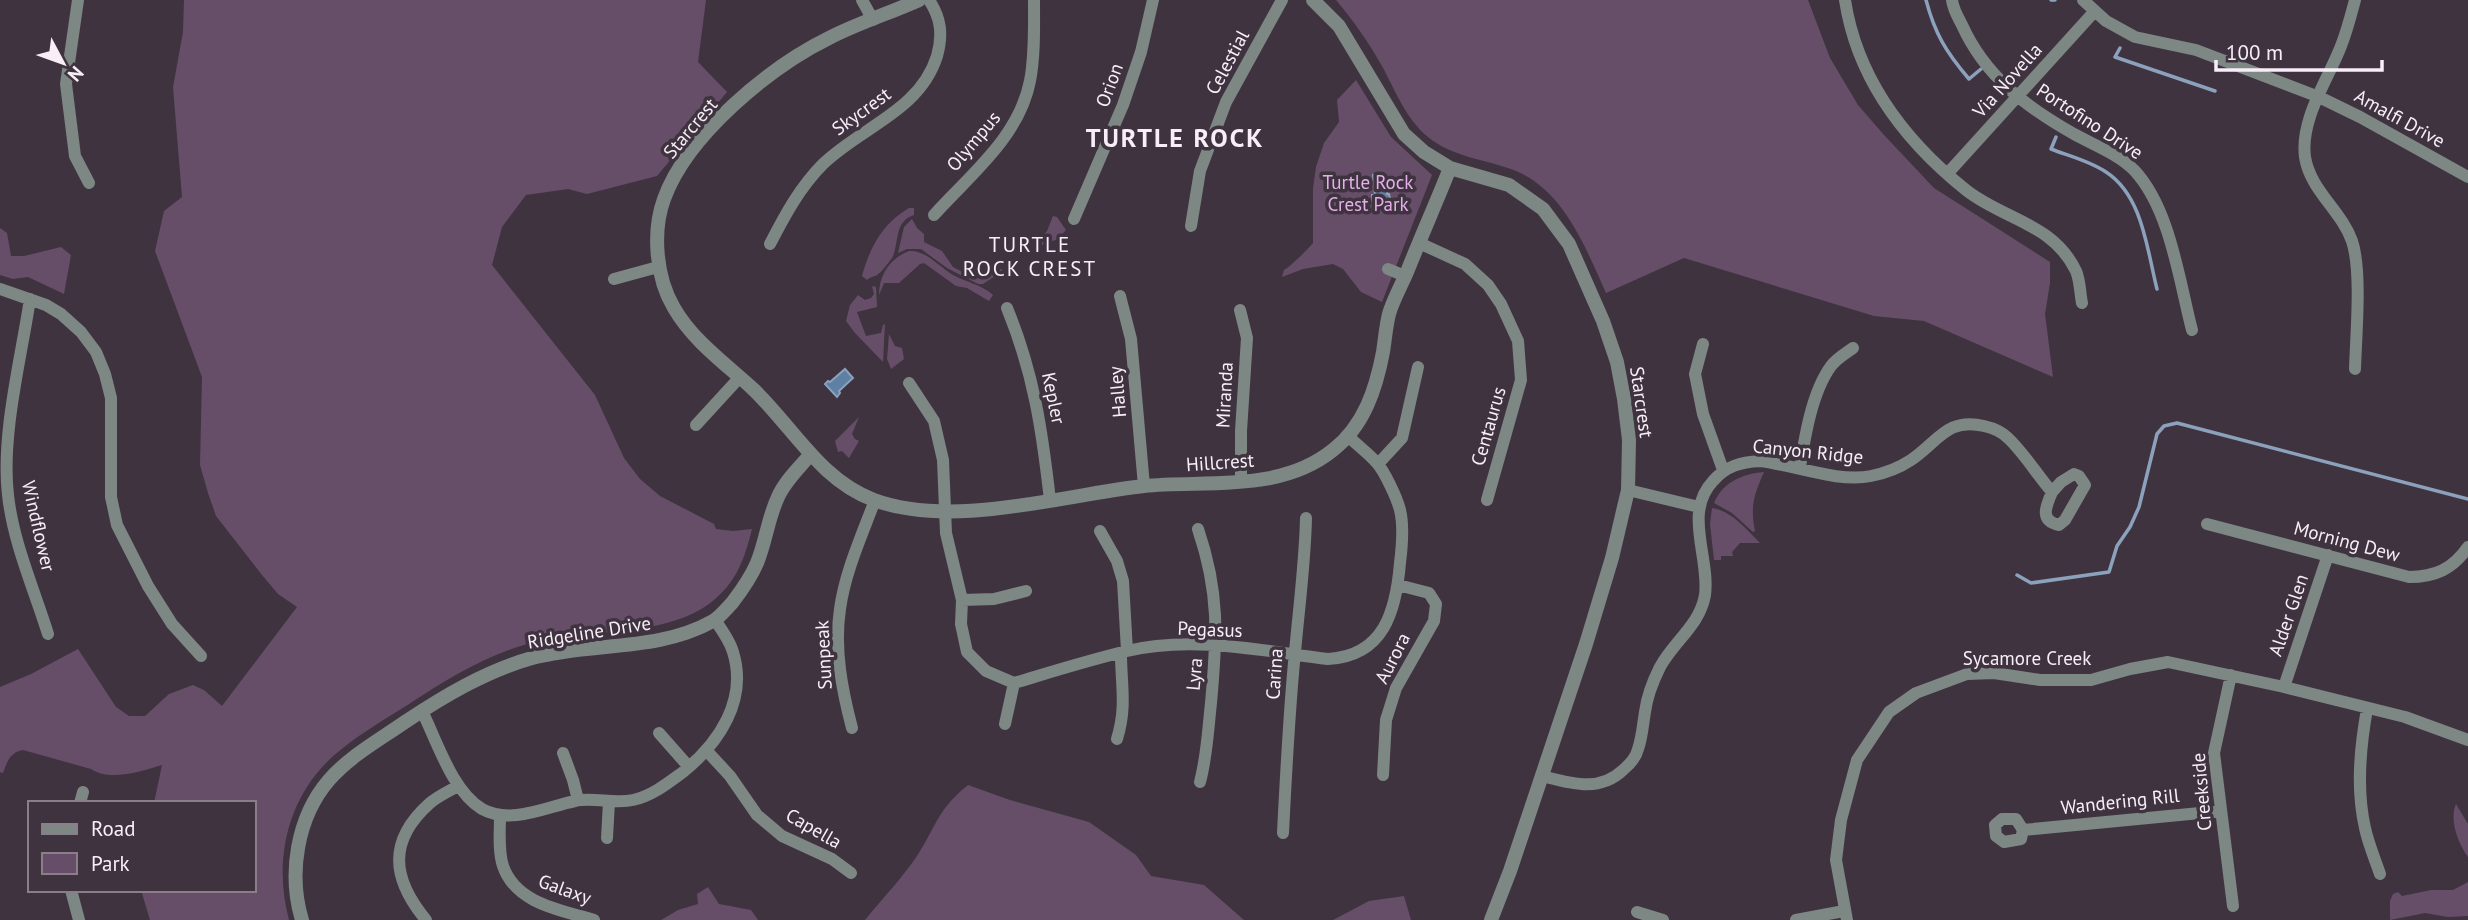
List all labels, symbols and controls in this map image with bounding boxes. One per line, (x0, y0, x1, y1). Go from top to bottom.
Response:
street label: Celestial (1200, 25, 1254, 98)
north arrow (28, 28, 98, 98)
scale bar (2216, 28, 2382, 72)
street label: Via Novella (1967, 38, 2047, 123)
text: 100 m (2226, 39, 2283, 66)
street label: Orion (1090, 60, 1128, 110)
text: N (63, 62, 89, 87)
street label: Portofino Drive (2032, 78, 2148, 164)
street label: Skycrest (827, 81, 896, 140)
street label: Amalfi Drive (2351, 83, 2449, 153)
street label: Starcrest (658, 92, 723, 163)
street label: Olympus (941, 106, 1005, 176)
district label: TURTLE ROCK (1086, 121, 1264, 154)
park label: Turtle Rock Crest Park (1323, 170, 1413, 216)
district label: TURTLE ROCK CREST (963, 231, 1097, 282)
street label: Miranda (1210, 361, 1238, 429)
street label: Halley (1103, 365, 1131, 419)
street label: Starcrest (1625, 365, 1659, 440)
street label: Kepler (1037, 370, 1071, 427)
street label: Centaurus (1465, 384, 1511, 468)
street label: Canyon Ridge (1751, 433, 1865, 469)
street label: Hillcrest (1185, 448, 1255, 476)
street label: Windflower (17, 478, 61, 574)
street label: Morning Dew (2291, 515, 2403, 567)
street label: Alder Glen (2263, 571, 2313, 659)
street label: Ridgeline Drive (525, 610, 653, 654)
street label: Pegasus (1177, 616, 1243, 642)
street label: Sunpeak (809, 620, 837, 690)
street label: Aurora (1369, 629, 1415, 687)
street label: Sycamore Creek (1963, 646, 2091, 670)
street label: Carina (1260, 648, 1288, 700)
street label: Lyra (1181, 657, 1207, 691)
street label: Creekside (2186, 752, 2216, 832)
street label: Wandering Rill (2059, 783, 2181, 819)
legend (28, 801, 256, 892)
street label: Capella (782, 803, 846, 853)
text: Road (91, 815, 135, 842)
text: Park (91, 850, 130, 877)
street label: Galaxy (535, 868, 595, 910)

